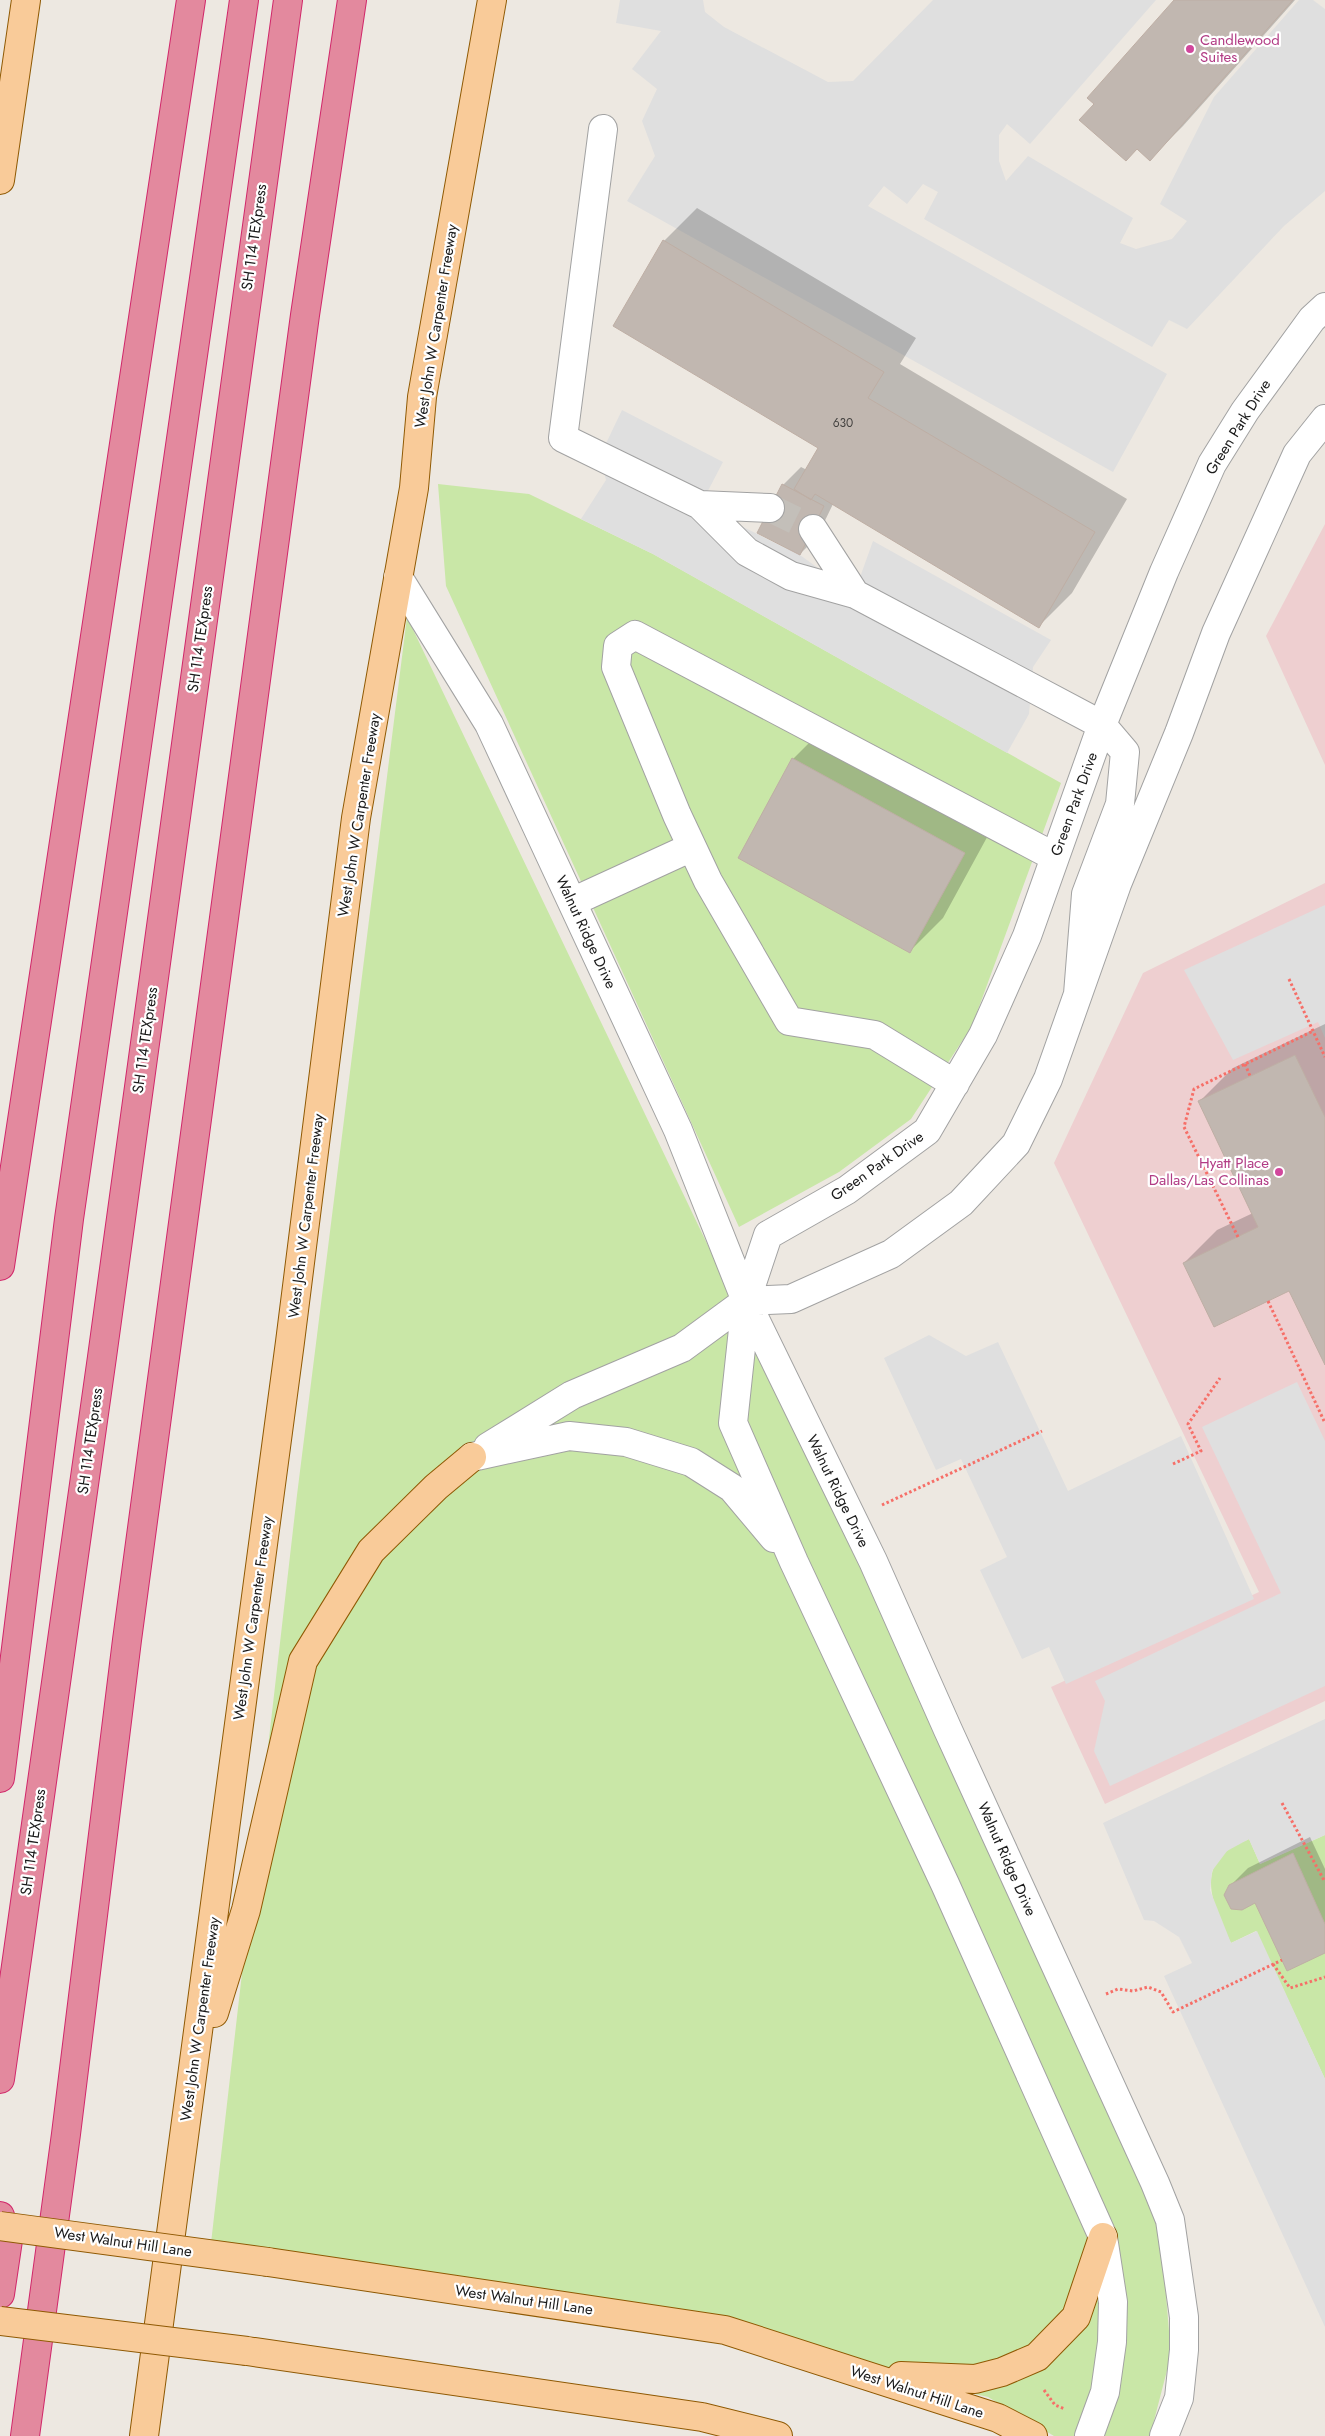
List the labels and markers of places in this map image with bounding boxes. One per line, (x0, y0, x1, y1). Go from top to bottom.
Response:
place label: Candlewood Suites (1200, 29, 1280, 68)
marker: Candlewood Suites (1184, 43, 1196, 55)
place label: Hyatt Place Dallas/Las Collinas (1149, 1152, 1269, 1191)
marker: Hyatt Place Dallas/Las Collinas (1273, 1166, 1285, 1178)

